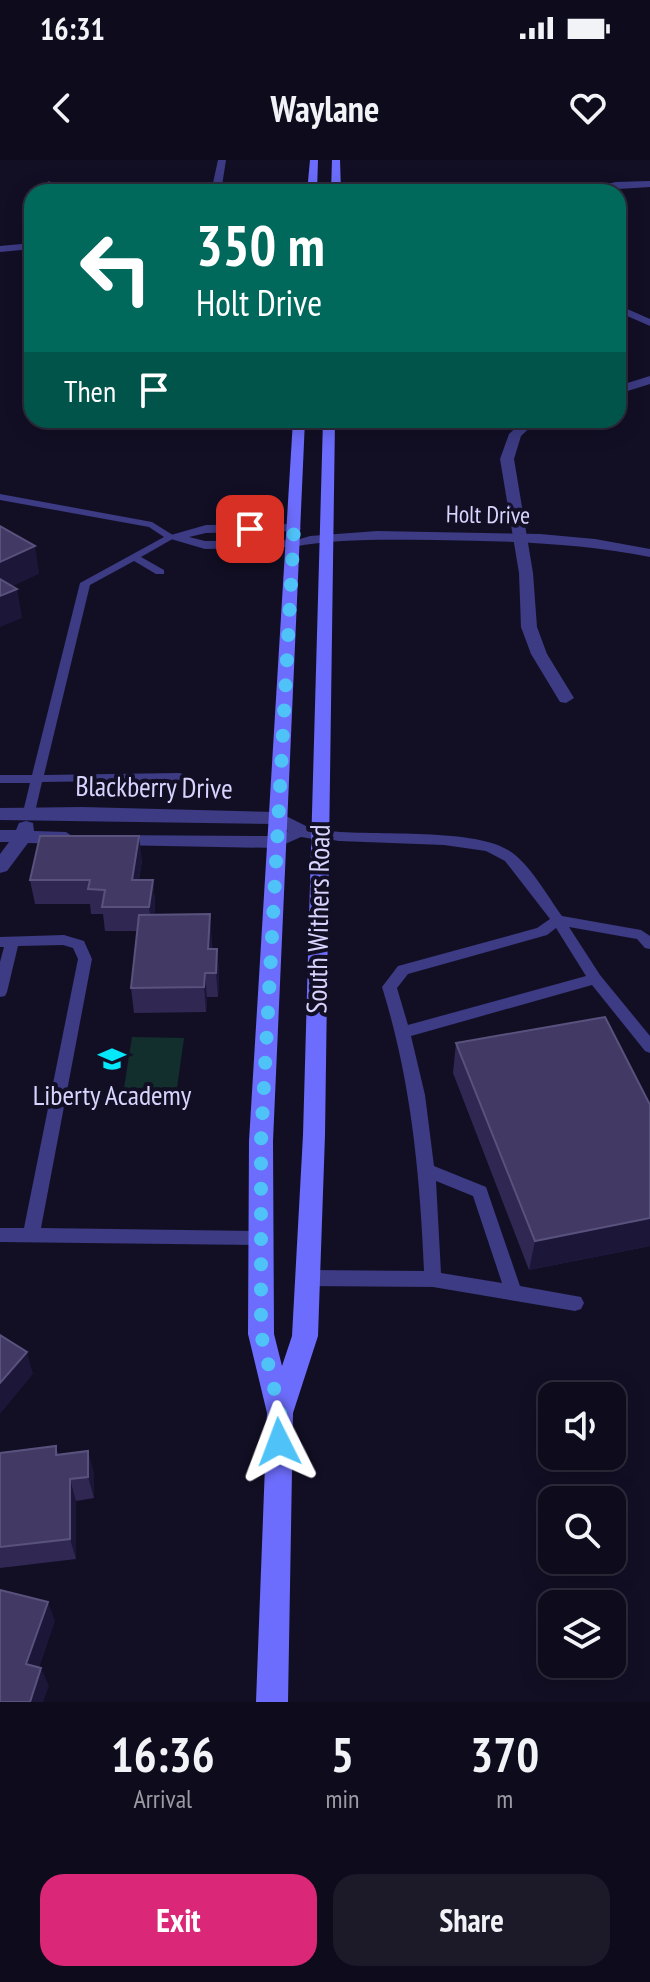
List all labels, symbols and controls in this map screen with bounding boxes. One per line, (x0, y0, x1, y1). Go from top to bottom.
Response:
text: 16:31 (40, 9, 105, 48)
text: Waylane (271, 85, 379, 132)
icon: back (40, 86, 84, 130)
icon: heart (566, 86, 610, 130)
text: 350 m (196, 209, 325, 281)
icon: left (64, 216, 168, 320)
text: Holt Drive (196, 279, 322, 326)
icon: arrive (132, 368, 176, 412)
text: Then (64, 371, 116, 410)
pin (216, 495, 284, 563)
street label: Holt Drive (446, 498, 530, 531)
icon: arrive (228, 507, 272, 551)
street label: Blackberry Drive (75, 767, 233, 806)
street label: South Withers Road (297, 824, 338, 1014)
school or university icon: Liberty Academy (97, 1044, 127, 1074)
place label: Liberty Academy (33, 1076, 192, 1113)
map controls (538, 1382, 626, 1678)
button: sound (538, 1382, 626, 1470)
position arrow (237, 1400, 321, 1484)
button: search (538, 1486, 626, 1574)
button: layers (538, 1590, 626, 1678)
text: 16:36 (111, 1723, 215, 1785)
text: 5 (331, 1723, 354, 1785)
text: 370 (470, 1723, 539, 1785)
text: Arrival (133, 1782, 192, 1815)
text: min (325, 1782, 359, 1815)
text: m (496, 1782, 513, 1815)
button: Exit (40, 1874, 317, 1966)
button: Share (333, 1874, 610, 1966)

